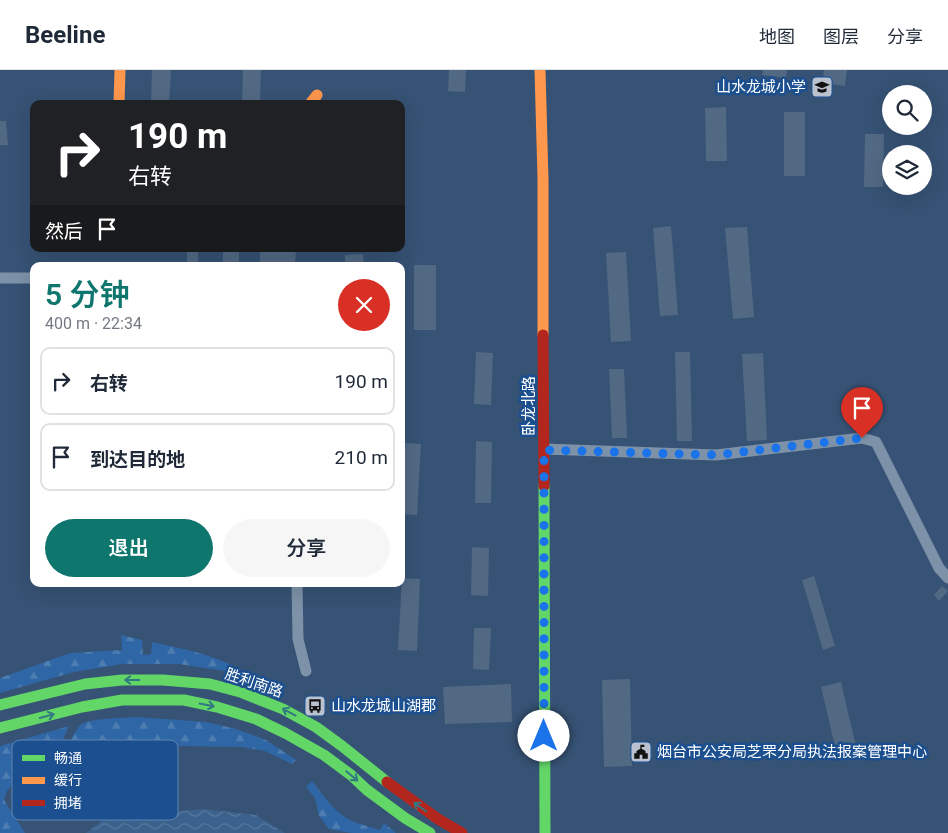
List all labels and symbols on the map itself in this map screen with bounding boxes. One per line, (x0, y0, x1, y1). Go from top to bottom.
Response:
school or university icon: 山水龙城小学 (810, 75, 834, 99)
place label: 山水龙城小学 (716, 78, 806, 96)
street label: 卧龙北路 (520, 376, 538, 436)
pin (841, 387, 883, 438)
street label: 胜利南路 (223, 665, 285, 701)
one-way arrow (124, 675, 140, 685)
bus stop icon: 山水龙城山湖郡 (303, 694, 327, 718)
place label: 山水龙城山湖郡 (331, 697, 436, 715)
one-way arrow (199, 701, 215, 710)
one-way arrow (282, 707, 297, 716)
position arrow (517, 709, 569, 761)
one-way arrow (39, 711, 55, 720)
legend (12, 740, 178, 820)
public building icon: 烟台市公安局芝罘分局执法报案管理中心 (629, 740, 653, 764)
place label: 烟台市公安局芝罘分局执法报案管理中心 (657, 743, 927, 761)
text: 畅通 (54, 750, 82, 766)
one-way arrow (345, 770, 358, 781)
text: 缓行 (54, 772, 82, 788)
text: 拥堵 (54, 795, 82, 811)
one-way arrow (414, 802, 428, 812)

